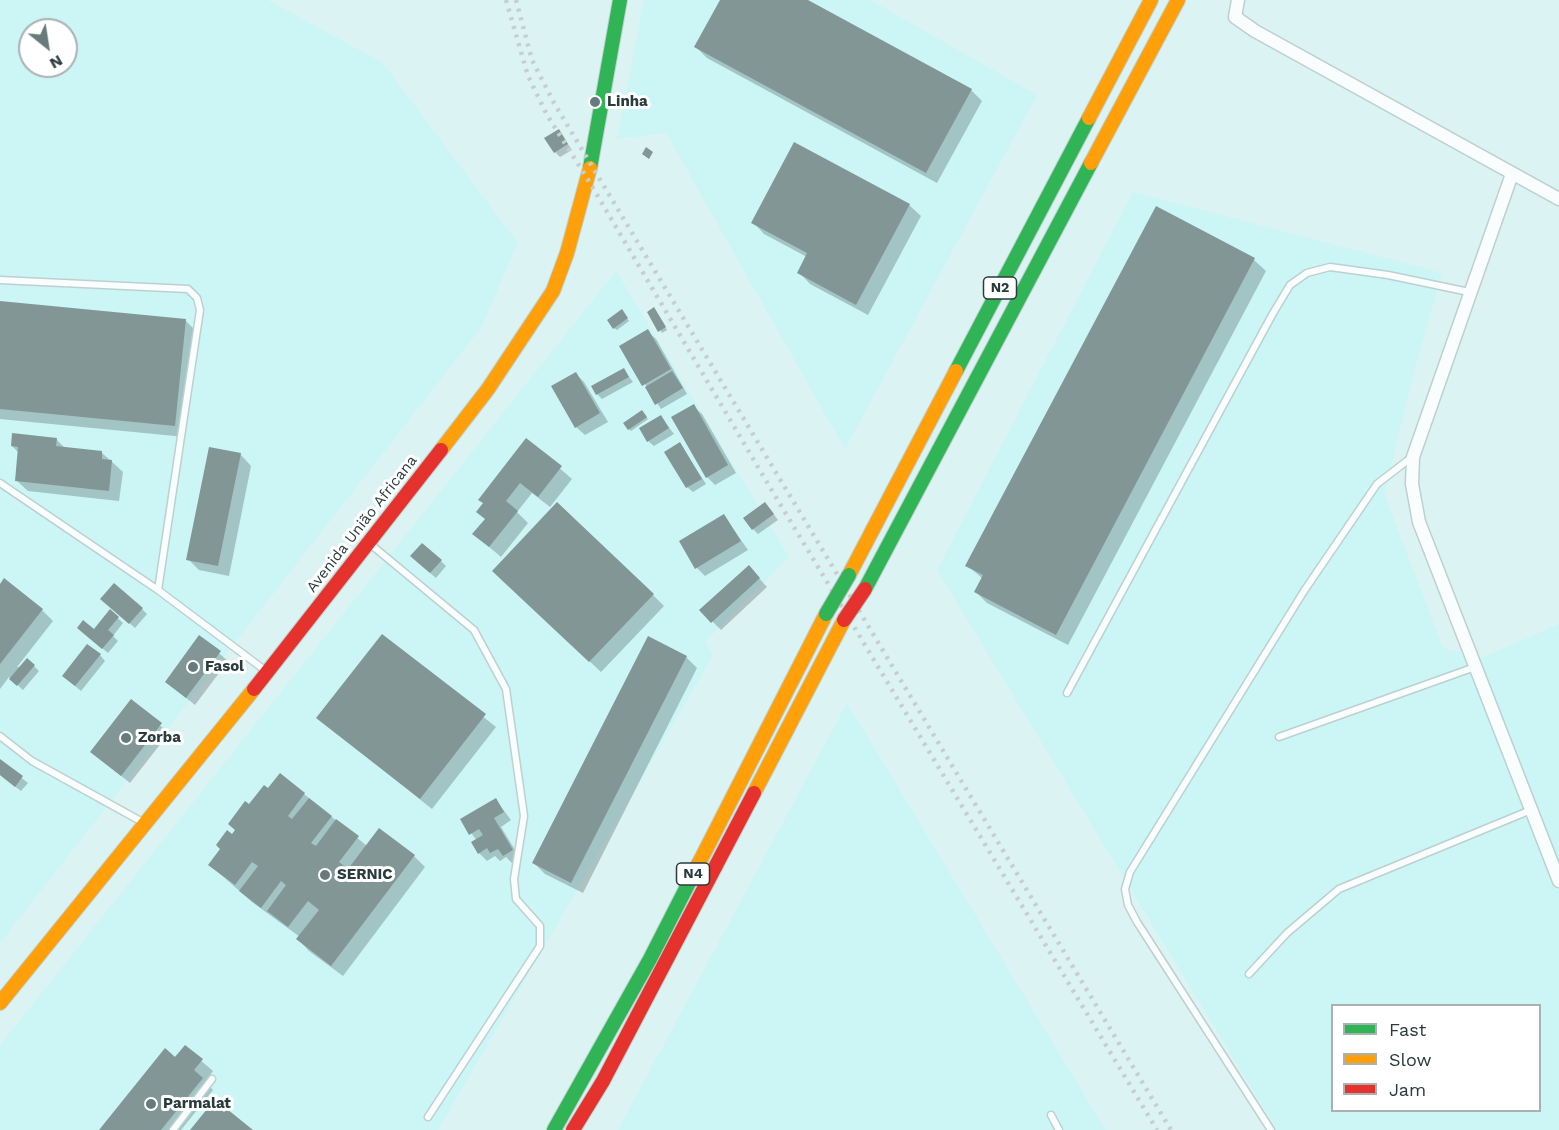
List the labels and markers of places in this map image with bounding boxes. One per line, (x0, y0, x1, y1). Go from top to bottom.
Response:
place label: Linha (607, 93, 648, 111)
marker: Linha (588, 95, 602, 109)
place label: Fasol (205, 658, 244, 676)
marker: Fasol (186, 660, 200, 674)
place label: Zorba (138, 729, 181, 747)
marker: Zorba (119, 731, 133, 745)
place label: SERNIC (337, 866, 393, 884)
marker: SERNIC (318, 868, 332, 882)
place label: Parmalat (163, 1095, 231, 1113)
marker: Parmalat (144, 1097, 158, 1111)

